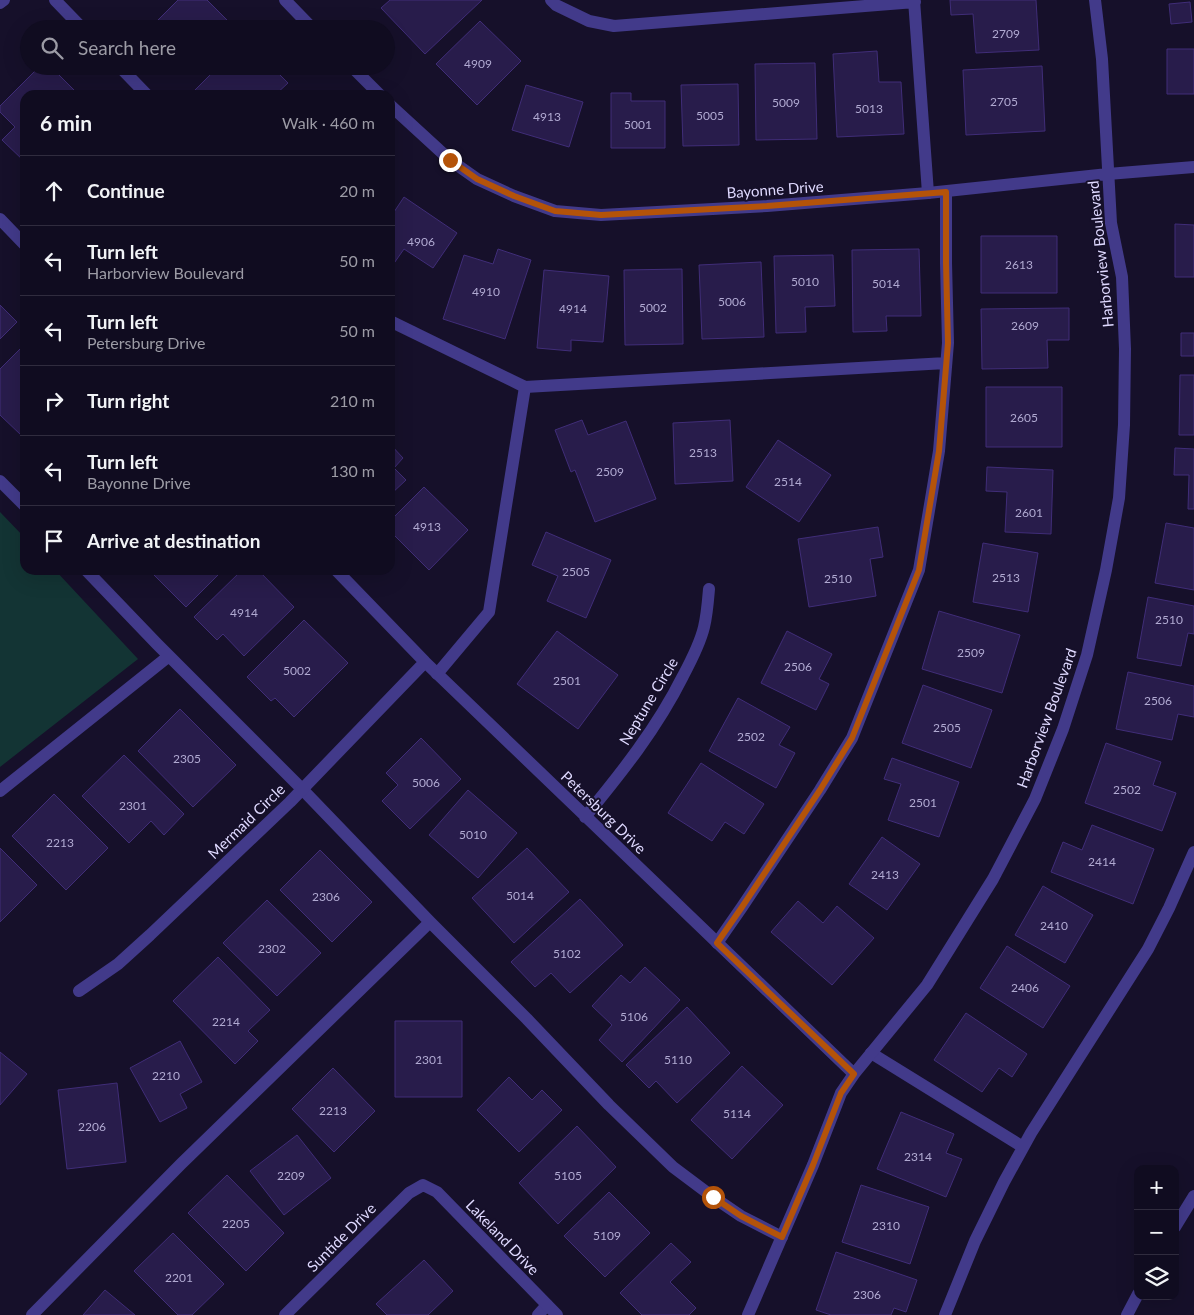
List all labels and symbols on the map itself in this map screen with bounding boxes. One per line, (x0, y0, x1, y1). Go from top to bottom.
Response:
house number: 2709 (992, 26, 1020, 41)
house number: 4909 (464, 56, 492, 71)
house number: 2705 (990, 94, 1018, 109)
house number: 5009 (772, 95, 800, 110)
house number: 5013 (855, 101, 883, 116)
house number: 5005 (696, 108, 724, 123)
house number: 4913 (533, 109, 561, 124)
house number: 5001 (624, 117, 652, 132)
route end (439, 149, 462, 172)
street label: Bayonne Drive (726, 177, 824, 201)
street label: Harborview Boulevard (1083, 180, 1117, 328)
house number: 4906 (407, 234, 435, 249)
house number: 2613 (1005, 257, 1033, 272)
house number: 5010 (791, 274, 819, 289)
house number: 5014 (872, 276, 900, 291)
house number: 4910 (472, 284, 500, 299)
house number: 5006 (718, 294, 746, 309)
house number: 5002 (639, 300, 667, 315)
house number: 4914 (559, 301, 587, 316)
house number: 2609 (1011, 318, 1039, 333)
house number: 2605 (1010, 410, 1038, 425)
house number: 2513 (689, 445, 717, 460)
house number: 2509 (596, 464, 624, 479)
house number: 2514 (774, 474, 802, 489)
house number: 2601 (1015, 505, 1043, 520)
house number: 4913 (413, 519, 441, 534)
house number: 2505 (562, 564, 590, 579)
house number: 2513 (992, 570, 1020, 585)
house number: 2510 (824, 571, 852, 586)
house number: 4914 (230, 605, 258, 620)
house number: 2510 (1155, 612, 1183, 627)
house number: 2509 (957, 645, 985, 660)
street label: Harborview Boulevard (1012, 646, 1080, 790)
street label: Neptune Circle (615, 654, 681, 748)
house number: 2506 (784, 659, 812, 674)
house number: 5002 (283, 663, 311, 678)
house number: 2501 (553, 673, 581, 688)
house number: 2506 (1144, 693, 1172, 708)
house number: 2505 (933, 720, 961, 735)
house number: 2502 (737, 729, 765, 744)
house number: 2305 (173, 751, 201, 766)
street label: Petersburg Drive (558, 767, 650, 857)
house number: 5006 (412, 775, 440, 790)
street label: Mermaid Circle (204, 780, 288, 862)
house number: 2502 (1113, 782, 1141, 797)
house number: 2501 (909, 795, 937, 810)
house number: 2301 (119, 798, 147, 813)
house number: 5010 (459, 827, 487, 842)
house number: 2213 (46, 835, 74, 850)
house number: 2414 (1088, 854, 1116, 869)
house number: 2413 (871, 867, 899, 882)
house number: 5014 (506, 888, 534, 903)
house number: 2306 (312, 889, 340, 904)
house number: 2410 (1040, 918, 1068, 933)
house number: 2302 (258, 941, 286, 956)
house number: 5102 (553, 946, 581, 961)
house number: 2406 (1011, 980, 1039, 995)
house number: 5106 (620, 1009, 648, 1024)
house number: 2214 (212, 1014, 240, 1029)
house number: 2301 (415, 1052, 443, 1067)
house number: 5110 (664, 1052, 692, 1067)
house number: 2210 (152, 1068, 180, 1083)
house number: 2213 (319, 1103, 347, 1118)
house number: 5114 (723, 1106, 751, 1121)
house number: 2206 (78, 1119, 106, 1134)
house number: 2314 (904, 1149, 932, 1164)
house number: 2209 (277, 1168, 305, 1183)
house number: 5105 (554, 1168, 582, 1183)
route start (702, 1186, 725, 1209)
street label: Lakeland Drive (463, 1196, 543, 1278)
street label: Suntide Drive (303, 1199, 379, 1275)
house number: 2205 (222, 1216, 250, 1231)
house number: 2310 (872, 1218, 900, 1233)
house number: 5109 (593, 1228, 621, 1243)
house number: 2201 (165, 1270, 193, 1285)
house number: 2306 (853, 1287, 881, 1302)

